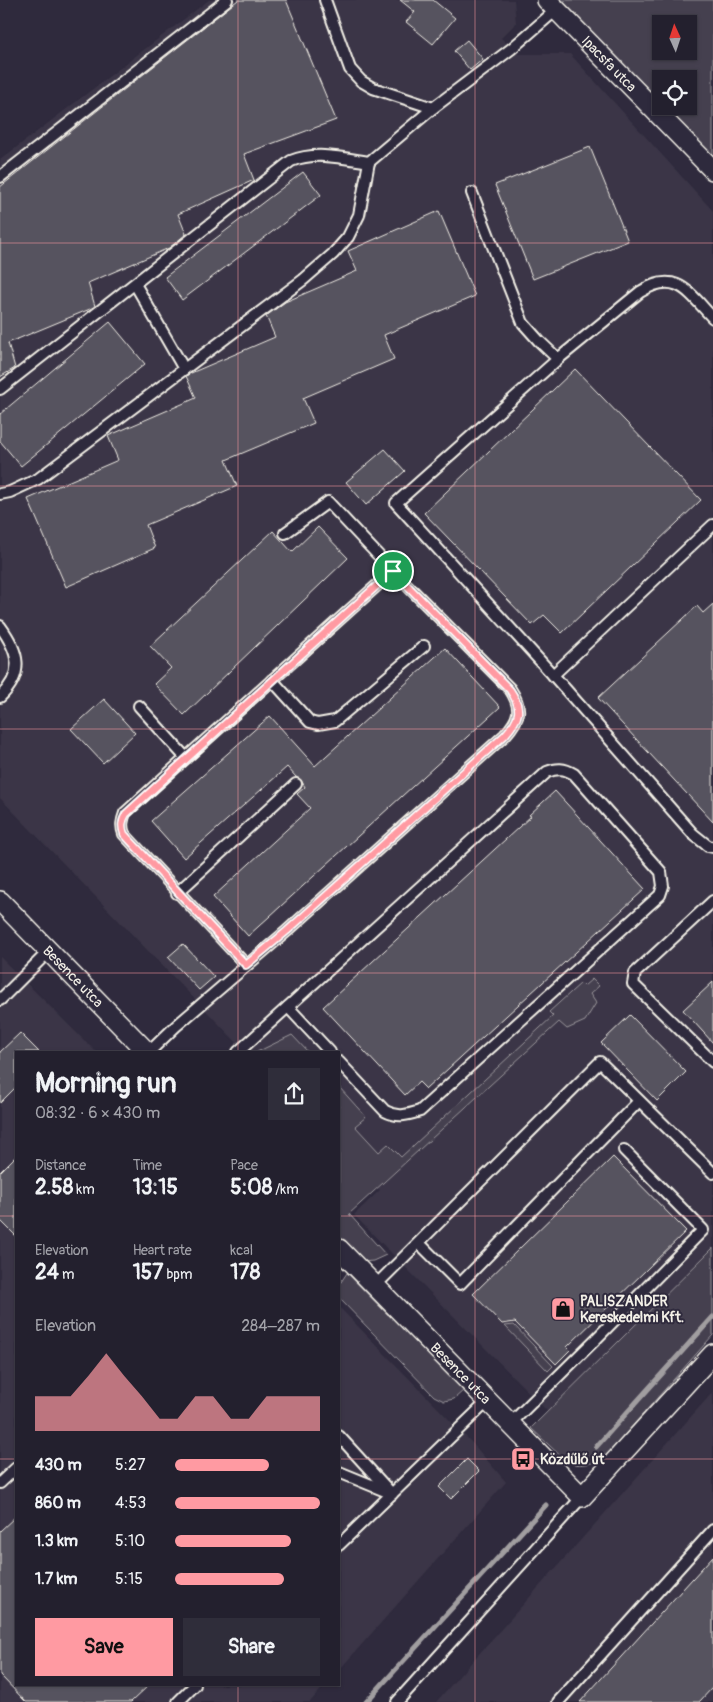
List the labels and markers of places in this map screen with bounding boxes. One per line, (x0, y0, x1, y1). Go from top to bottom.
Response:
pin (372, 550, 414, 592)
place label: PALISZANDER Kereskedelmi Kft. (580, 1293, 684, 1326)
shop icon: PALISZANDER Kereskedelmi Kft. (550, 1296, 576, 1322)
bus stop icon: Közdűlő út (510, 1446, 536, 1472)
place label: Közdűlő út (540, 1451, 605, 1468)

